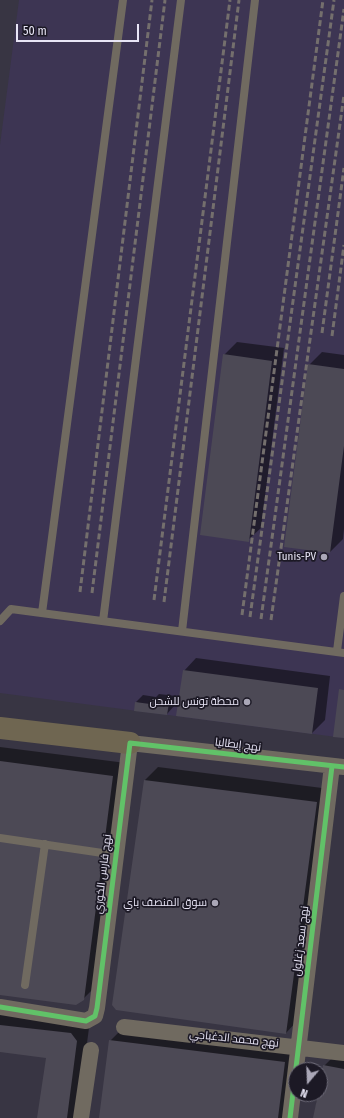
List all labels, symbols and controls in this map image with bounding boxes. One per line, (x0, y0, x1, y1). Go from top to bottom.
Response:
scale bar (18, 16, 141, 42)
text: 50 m (23, 24, 47, 38)
place label: Tunis-PV (277, 550, 316, 564)
marker: Tunis-PV (319, 552, 329, 562)
place label: محطة تونس للشحن (149, 695, 239, 709)
marker: محطة تونس للشحن (242, 697, 252, 707)
street label: نهج إيطاليا (214, 736, 262, 754)
street label: نهج فارس الخوري (92, 833, 114, 915)
place label: سوق المنصف باي (123, 896, 207, 910)
marker: سوق المنصف باي (210, 898, 220, 908)
street label: نهج سعد زغلول (290, 905, 312, 977)
street label: نهج محمد الدغباجي (189, 1028, 279, 1050)
north arrow (288, 1062, 328, 1102)
text: N (299, 1086, 309, 1100)

